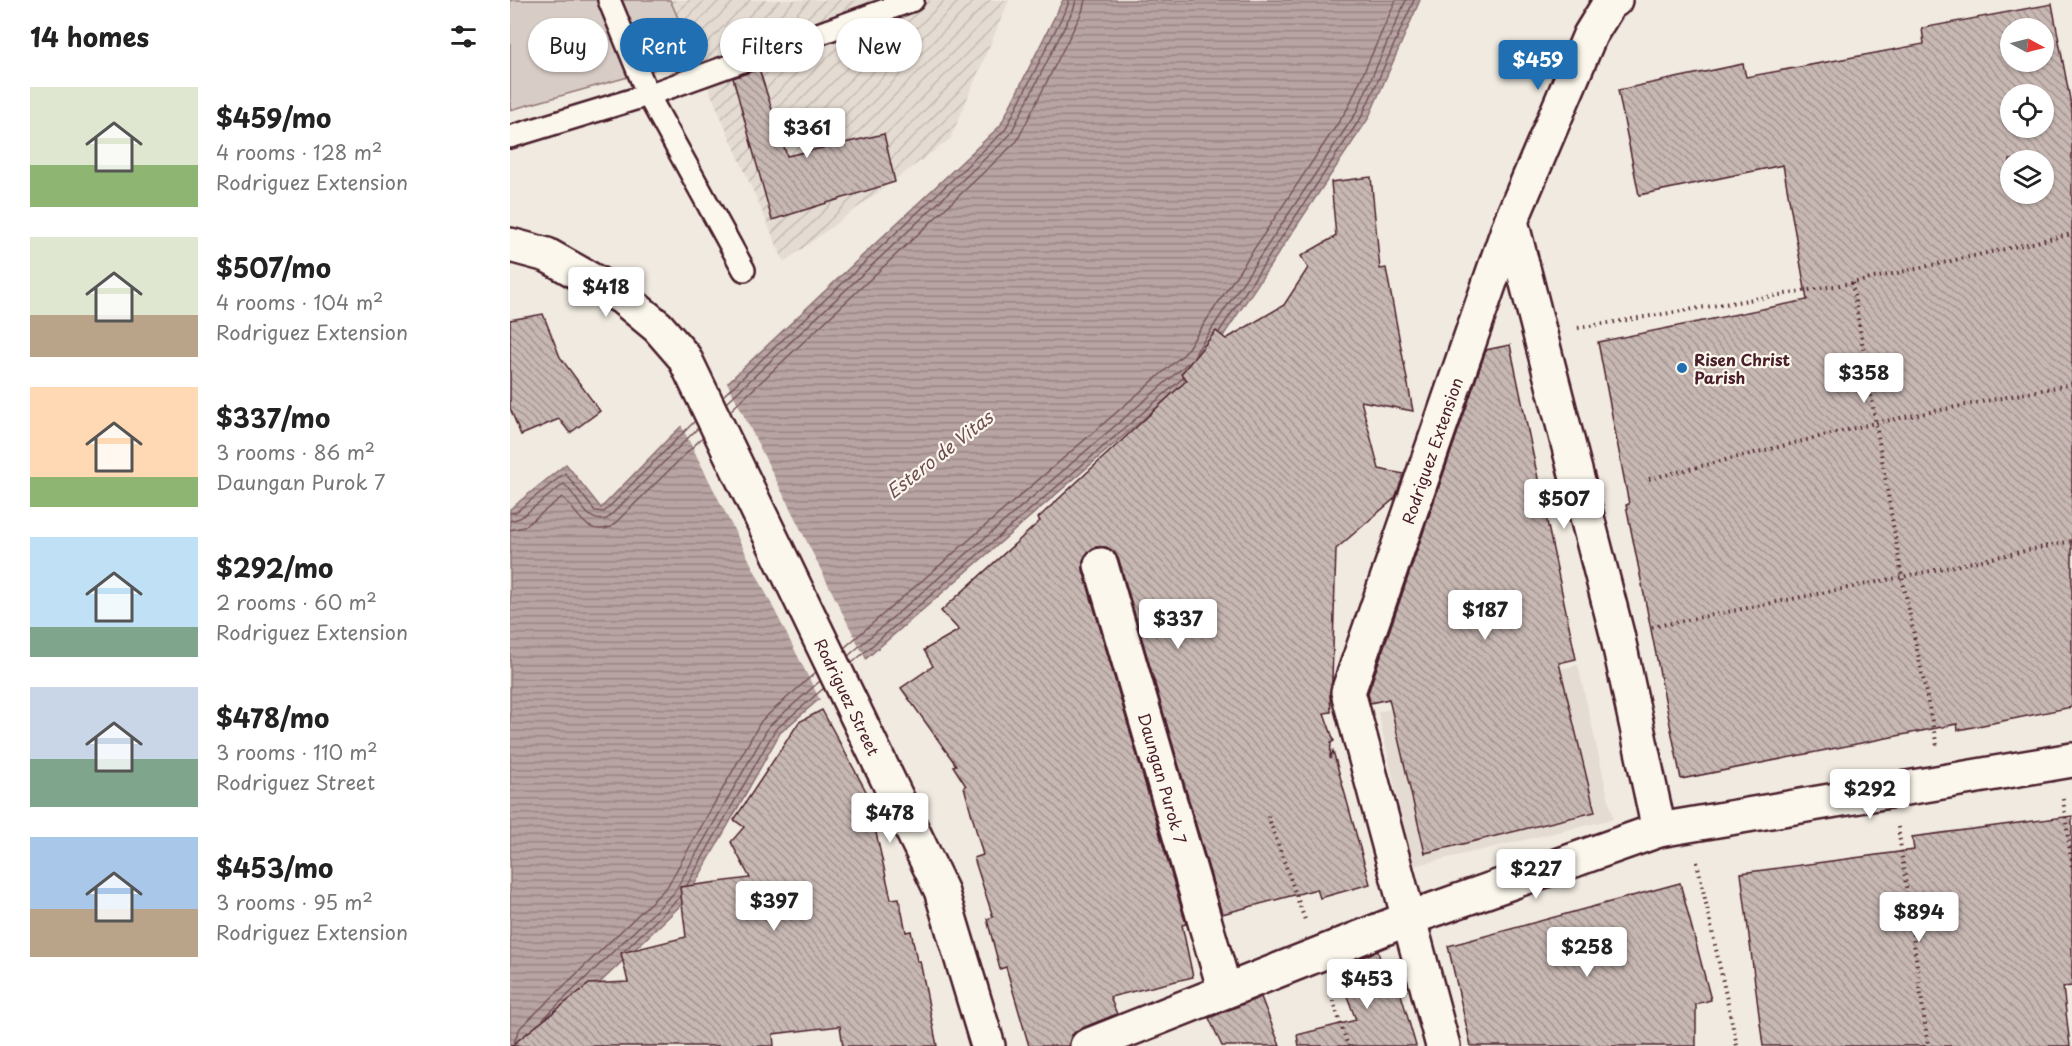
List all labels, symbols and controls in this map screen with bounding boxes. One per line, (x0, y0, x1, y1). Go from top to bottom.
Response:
text: 14 homes (30, 17, 149, 56)
chip: Buy (528, 18, 608, 72)
chip: Rent (620, 18, 708, 72)
chip: Filters (720, 18, 824, 72)
chip: New (836, 18, 922, 72)
north arrow (2000, 18, 2054, 72)
map controls (2000, 18, 2054, 204)
icon: filters (447, 20, 480, 53)
pin: $459 (1502, 40, 1574, 91)
text: $459 (1513, 44, 1563, 74)
button: locate (2000, 84, 2054, 138)
text: $459/mo (216, 98, 331, 137)
pin: $361 (771, 108, 843, 159)
icon: home (78, 111, 150, 183)
text: $361 (783, 112, 831, 142)
text: 4 rooms · 128 m² (216, 137, 382, 167)
button: layers (2000, 150, 2054, 204)
text: Rodriguez Extension (216, 167, 408, 197)
text: $507/mo (216, 248, 331, 287)
icon: home (78, 261, 150, 333)
pin: $418 (570, 267, 642, 318)
text: $418 (582, 271, 630, 301)
text: 4 rooms · 104 m² (216, 287, 383, 317)
text: Rodriguez Extension (216, 317, 408, 347)
place label: Risen Christ Parish (1694, 347, 1791, 389)
pin: $358 (1828, 353, 1900, 404)
text: $358 (1838, 357, 1890, 387)
marker: Risen Christ Parish (1675, 361, 1689, 375)
street label: Rodriguez Extension (1395, 374, 1468, 527)
text: $337/mo (216, 398, 330, 437)
water label: Estero de Vitas (880, 403, 999, 504)
icon: home (78, 411, 150, 483)
text: 3 rooms · 86 m² (216, 437, 375, 467)
text: Daungan Purok 7 (216, 467, 385, 497)
pin: $507 (1528, 479, 1600, 530)
text: $507 (1538, 483, 1590, 513)
text: $292/mo (216, 548, 333, 587)
icon: home (78, 561, 150, 633)
text: 2 rooms · 60 m² (216, 587, 377, 617)
pin: $187 (1449, 590, 1521, 641)
text: $187 (1462, 594, 1508, 624)
pin: $337 (1142, 599, 1214, 650)
text: $337 (1153, 603, 1203, 633)
text: Rodriguez Extension (216, 617, 408, 647)
street label: Rodriguez Street (809, 634, 887, 760)
text: $478/mo (216, 698, 329, 737)
street label: Daungan Purok 7 (1133, 710, 1194, 847)
icon: home (78, 711, 150, 783)
text: 3 rooms · 110 m² (216, 737, 378, 767)
text: Rodriguez Street (216, 767, 375, 797)
pin: $292 (1834, 769, 1906, 820)
text: $292 (1844, 773, 1896, 803)
pin: $478 (854, 793, 926, 844)
text: $478 (865, 797, 915, 827)
text: $453/mo (216, 848, 333, 887)
pin: $227 (1500, 849, 1572, 900)
text: $227 (1510, 853, 1562, 883)
icon: home (78, 861, 150, 933)
pin: $397 (738, 881, 810, 932)
text: $397 (750, 885, 798, 915)
text: 3 rooms · 95 m² (216, 887, 373, 917)
pin: $894 (1883, 892, 1955, 943)
text: $894 (1894, 896, 1944, 926)
text: Rodriguez Extension (216, 917, 408, 947)
pin: $258 (1551, 927, 1623, 978)
text: $258 (1561, 931, 1613, 961)
pin: $453 (1331, 959, 1403, 1010)
text: $453 (1341, 963, 1393, 993)

